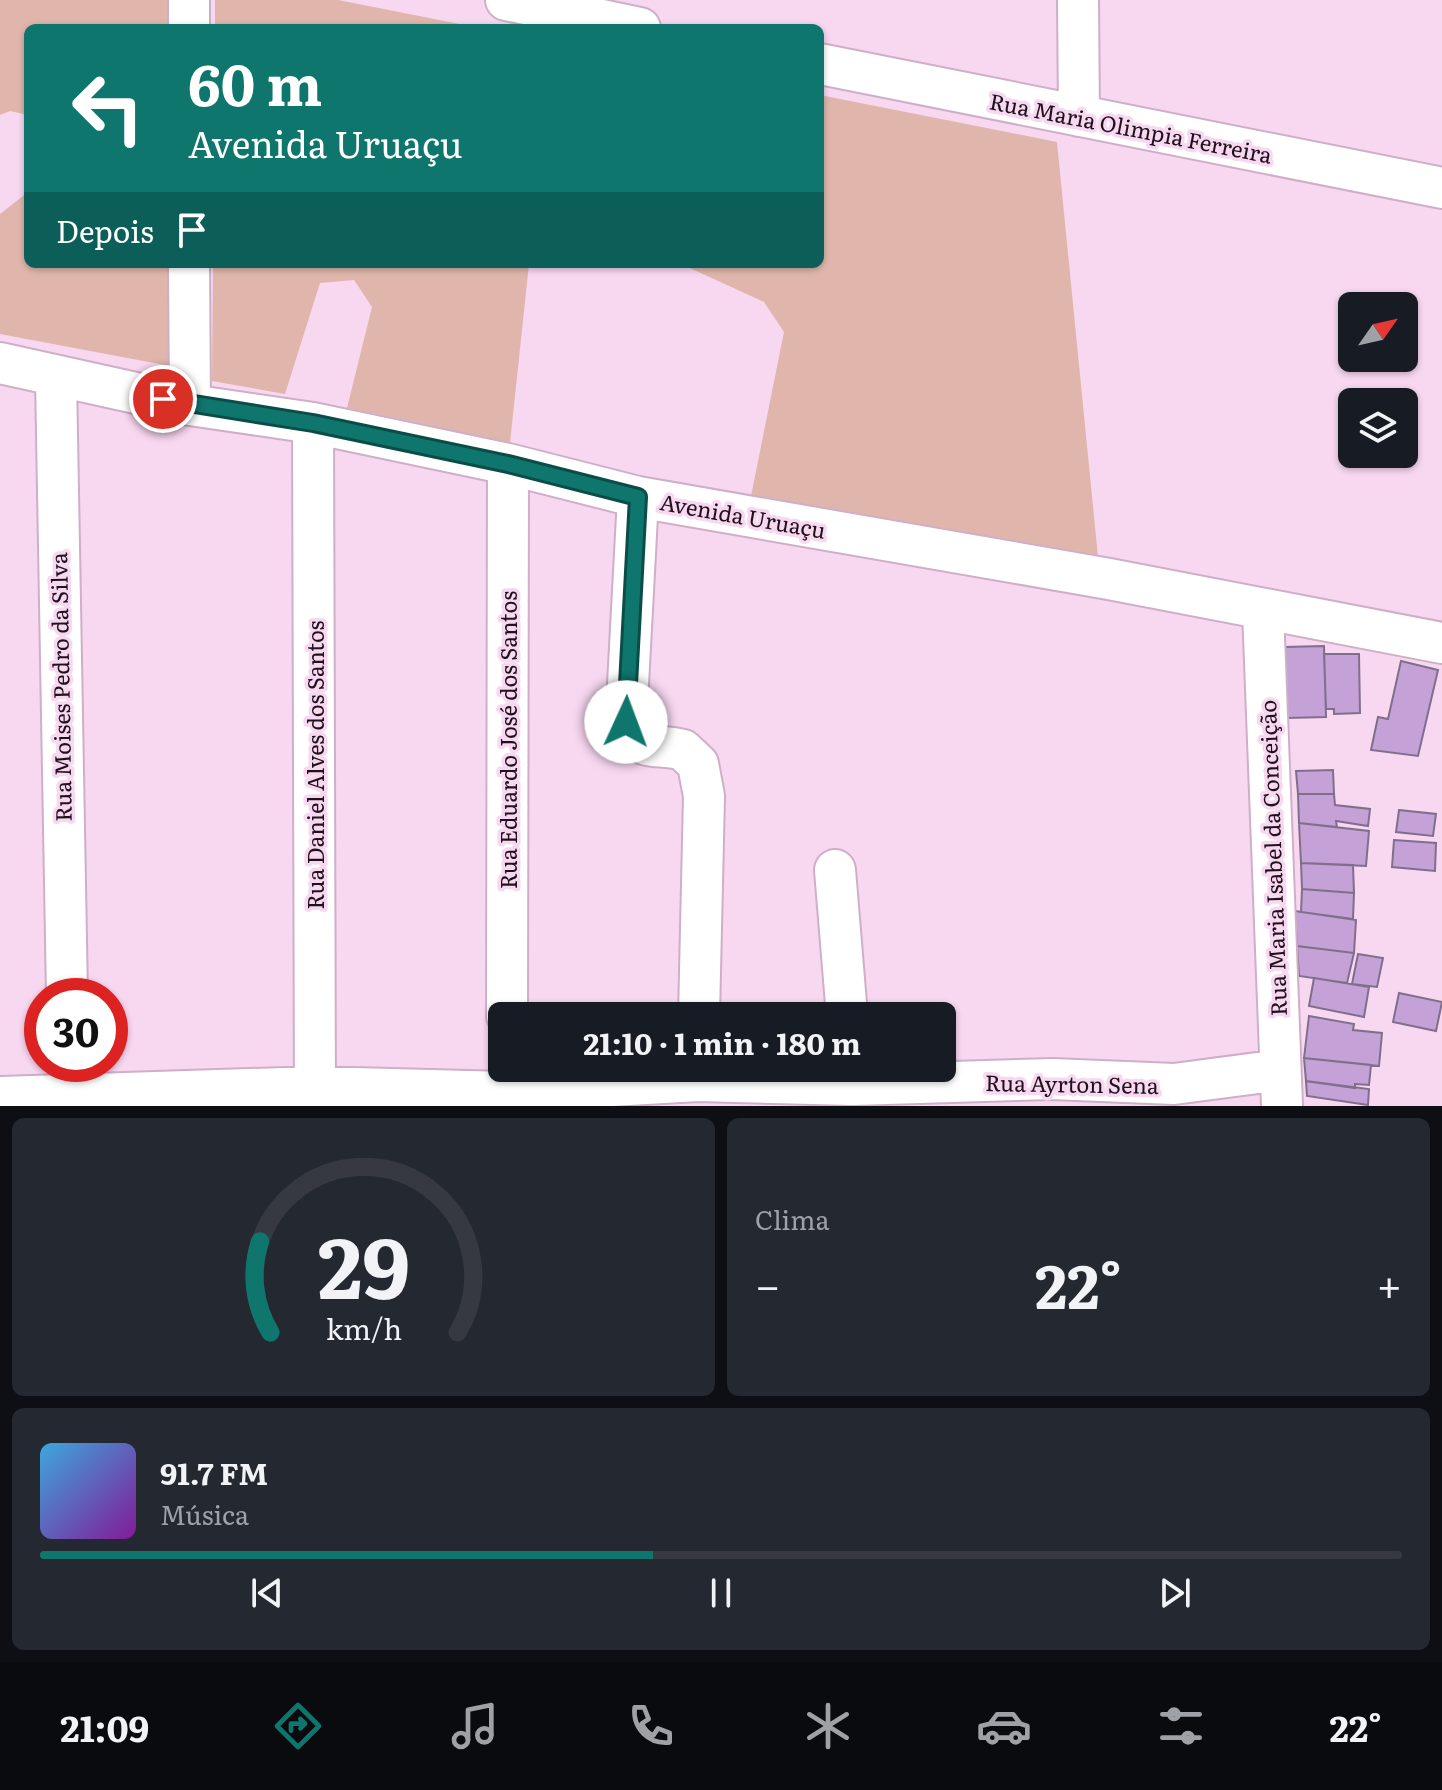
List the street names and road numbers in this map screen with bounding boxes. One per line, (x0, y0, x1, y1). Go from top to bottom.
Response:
street label: Rua Maria Olimpia Ferreira (987, 83, 1275, 171)
street label: Avenida Uruaçu (657, 484, 829, 546)
street label: Rua Moises Pedro da Silva (41, 552, 79, 822)
street label: Rua Eduardo José dos Santos (491, 591, 524, 889)
street label: Rua Daniel Alves dos Santos (298, 620, 331, 910)
street label: Rua Maria Isabel da Conceição (1250, 699, 1294, 1017)
street label: Rua Ayrton Sena (985, 1065, 1159, 1101)

